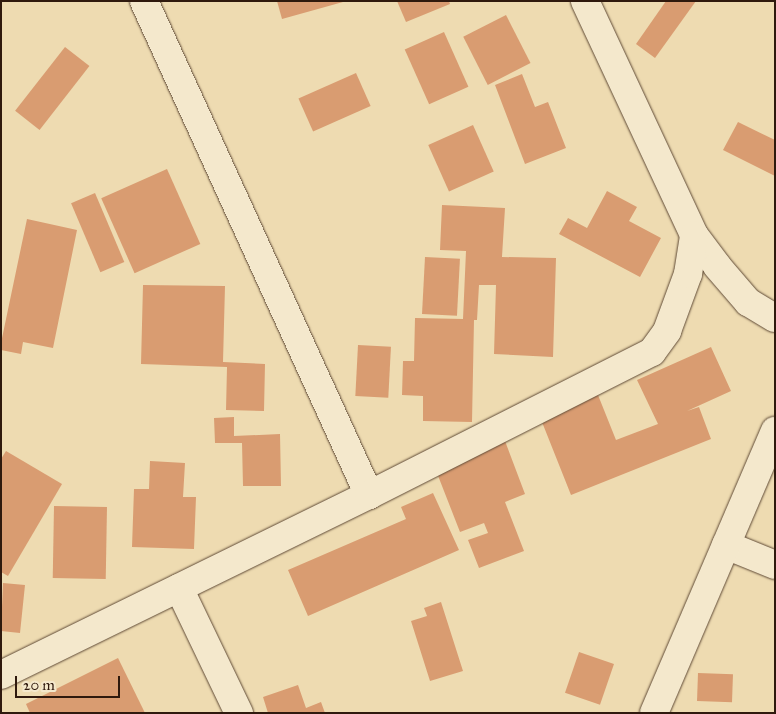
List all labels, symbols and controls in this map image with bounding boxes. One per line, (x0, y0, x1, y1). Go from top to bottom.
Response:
scale bar (18, 666, 122, 698)
text: 20 m (23, 676, 55, 694)

